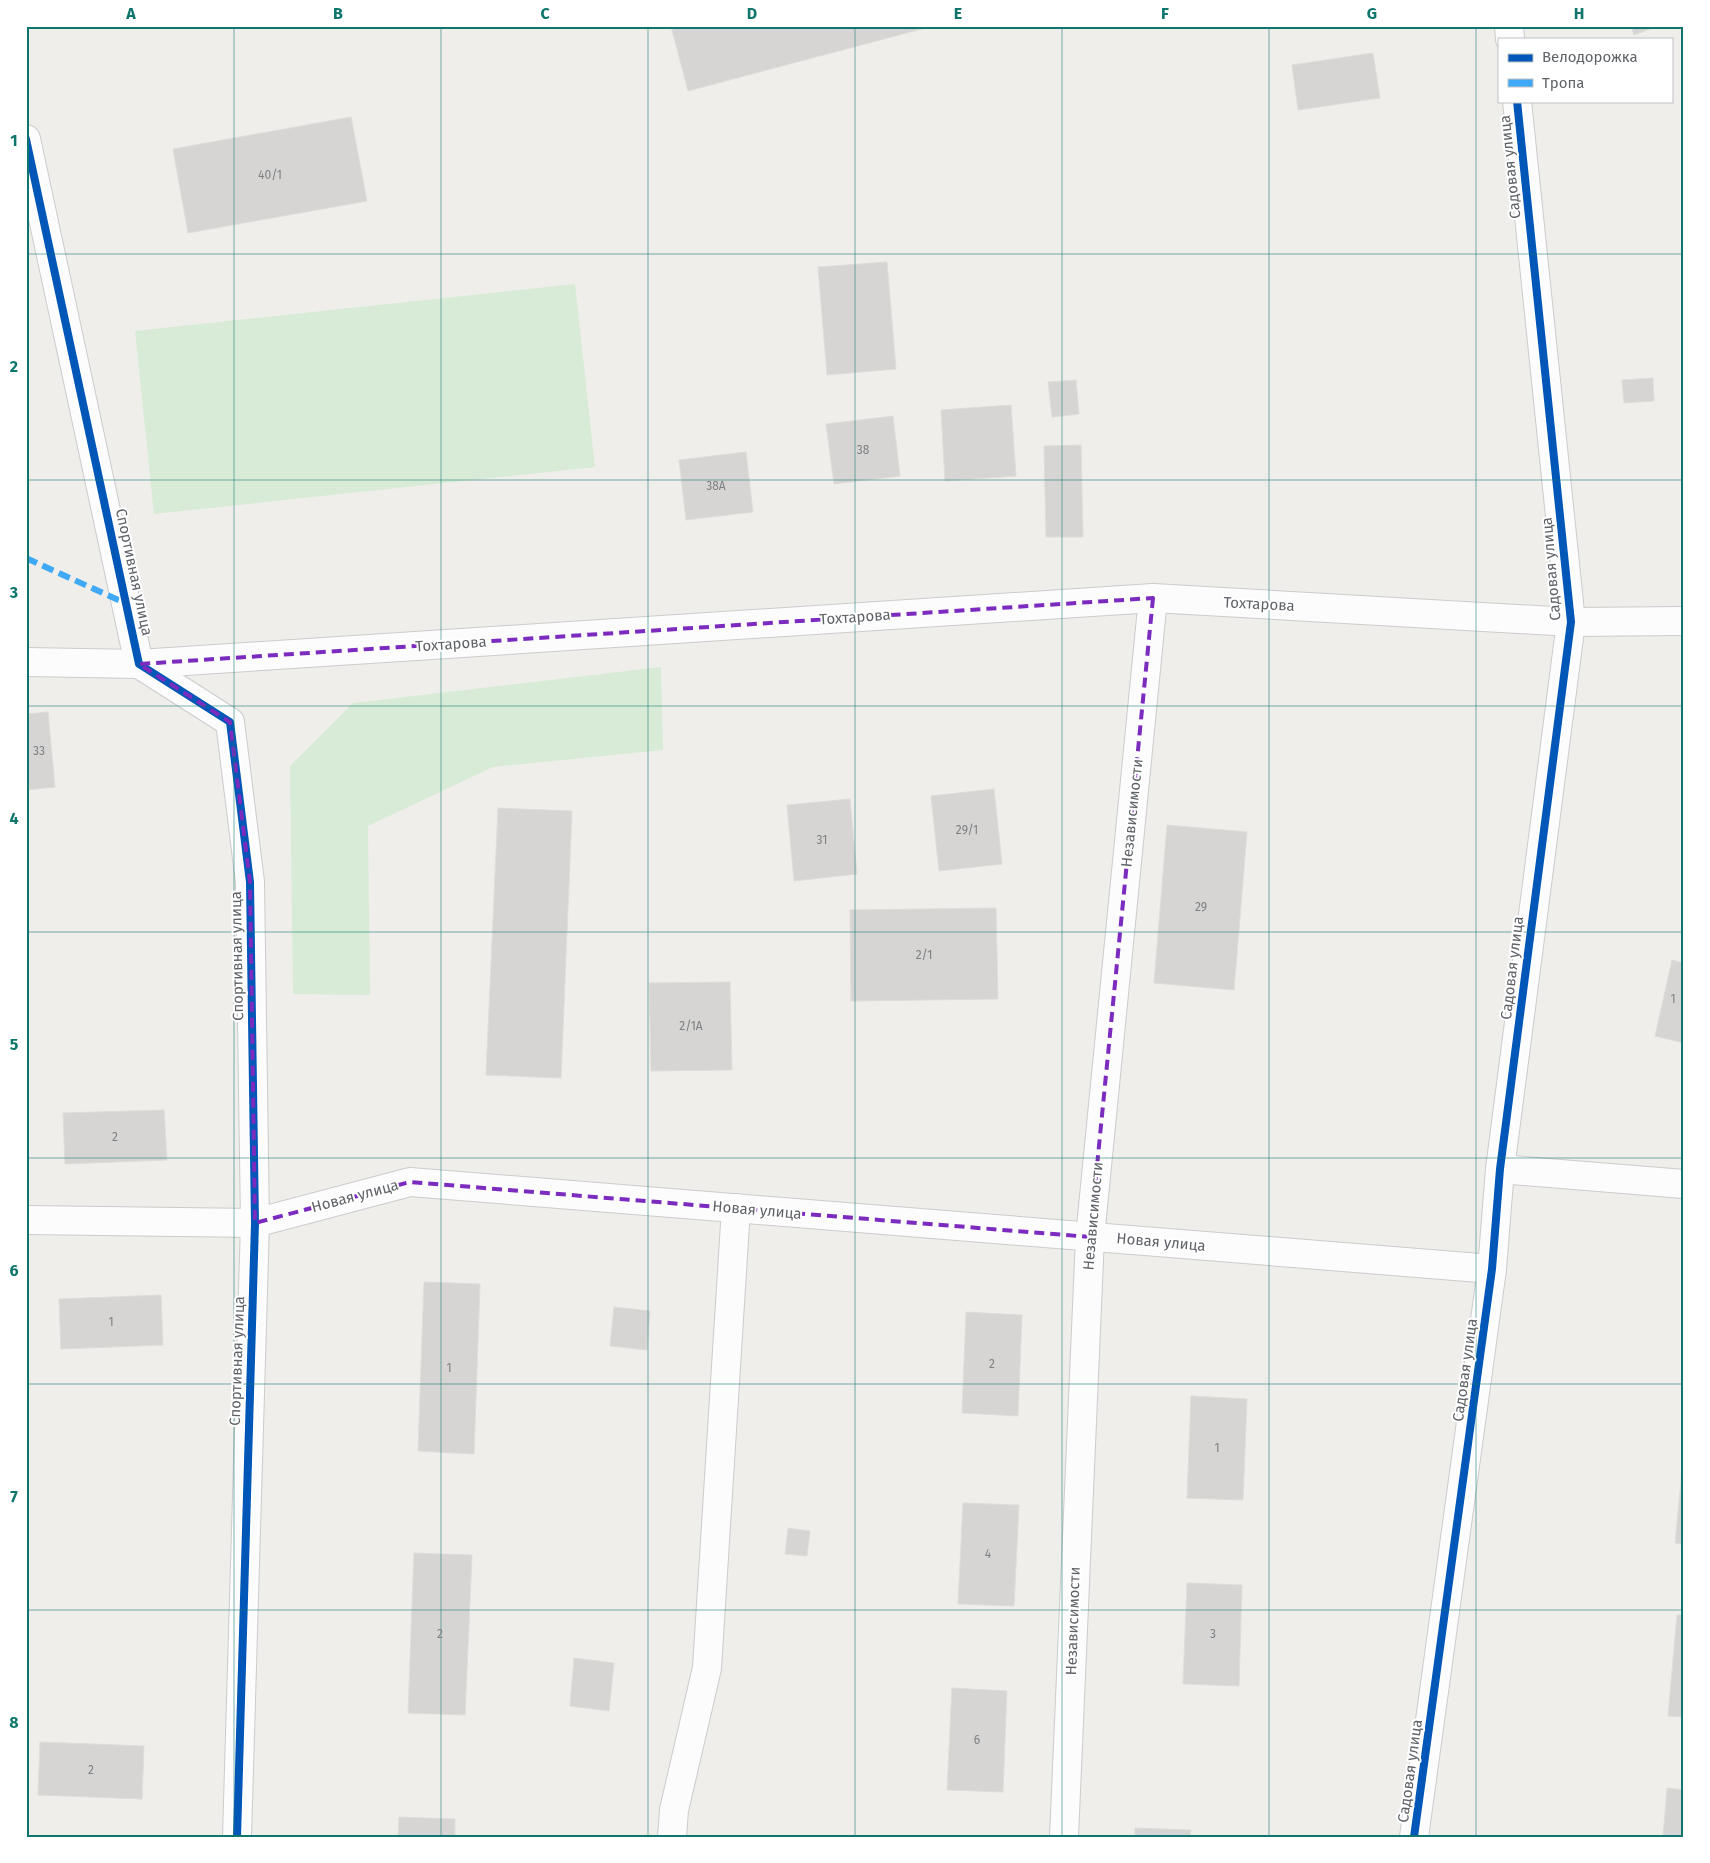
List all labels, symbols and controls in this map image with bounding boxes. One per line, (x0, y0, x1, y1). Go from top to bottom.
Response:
text: A (125, 4, 136, 23)
text: B (333, 4, 343, 23)
text: C (540, 4, 550, 23)
text: D (747, 4, 757, 23)
text: E (954, 4, 962, 23)
text: F (1161, 4, 1169, 23)
text: G (1367, 4, 1377, 23)
text: H (1574, 4, 1584, 23)
legend (1498, 38, 1672, 102)
text: Велодорожка (1542, 48, 1638, 66)
text: Тропа (1542, 74, 1584, 92)
street label: Садовая улица (1496, 114, 1524, 220)
text: 1 (10, 131, 18, 150)
house number: 40/1 (258, 168, 282, 182)
text: 2 (10, 357, 18, 376)
house number: 38 (857, 443, 870, 457)
house number: 38А (706, 479, 726, 493)
street label: Спортивная улица (112, 507, 156, 637)
street label: Садовая улица (1538, 516, 1564, 622)
text: 3 (9, 583, 18, 602)
street label: Тохтарова (1223, 593, 1295, 615)
street label: Тохтарова (819, 606, 891, 628)
street label: Тохтарова (415, 633, 487, 655)
house number: 33 (33, 744, 45, 758)
street label: Независимости (1117, 758, 1147, 868)
text: 4 (9, 809, 19, 828)
house number: 29/1 (956, 823, 978, 837)
house number: 31 (817, 833, 827, 847)
street label: Спортивная улица (227, 891, 247, 1021)
house number: 29 (1195, 900, 1207, 914)
street label: Садовая улица (1497, 915, 1527, 1021)
house number: 2/1 (916, 948, 932, 962)
house number: 1 (1670, 992, 1676, 1006)
house number: 2/1А (679, 1019, 703, 1033)
text: 5 (10, 1035, 19, 1054)
house number: 2 (112, 1130, 118, 1144)
street label: Независимости (1079, 1161, 1107, 1271)
street label: Новая улица (309, 1176, 401, 1216)
street label: Новая улица (712, 1197, 802, 1223)
street label: Новая улица (1116, 1229, 1206, 1255)
text: 6 (9, 1261, 19, 1280)
street label: Спортивная улица (226, 1296, 248, 1426)
house number: 1 (108, 1315, 114, 1329)
street label: Садовая улица (1449, 1317, 1481, 1423)
house number: 2 (989, 1357, 995, 1371)
house number: 1 (446, 1361, 452, 1375)
house number: 1 (1214, 1441, 1220, 1455)
text: 7 (10, 1487, 18, 1506)
house number: 4 (985, 1547, 992, 1561)
street label: Независимости (1062, 1566, 1084, 1676)
house number: 2 (437, 1627, 443, 1641)
house number: 3 (1210, 1627, 1216, 1641)
text: 8 (9, 1713, 19, 1732)
street label: Садовая улица (1394, 1718, 1426, 1824)
house number: 6 (974, 1733, 980, 1747)
house number: 2 (88, 1763, 94, 1777)

